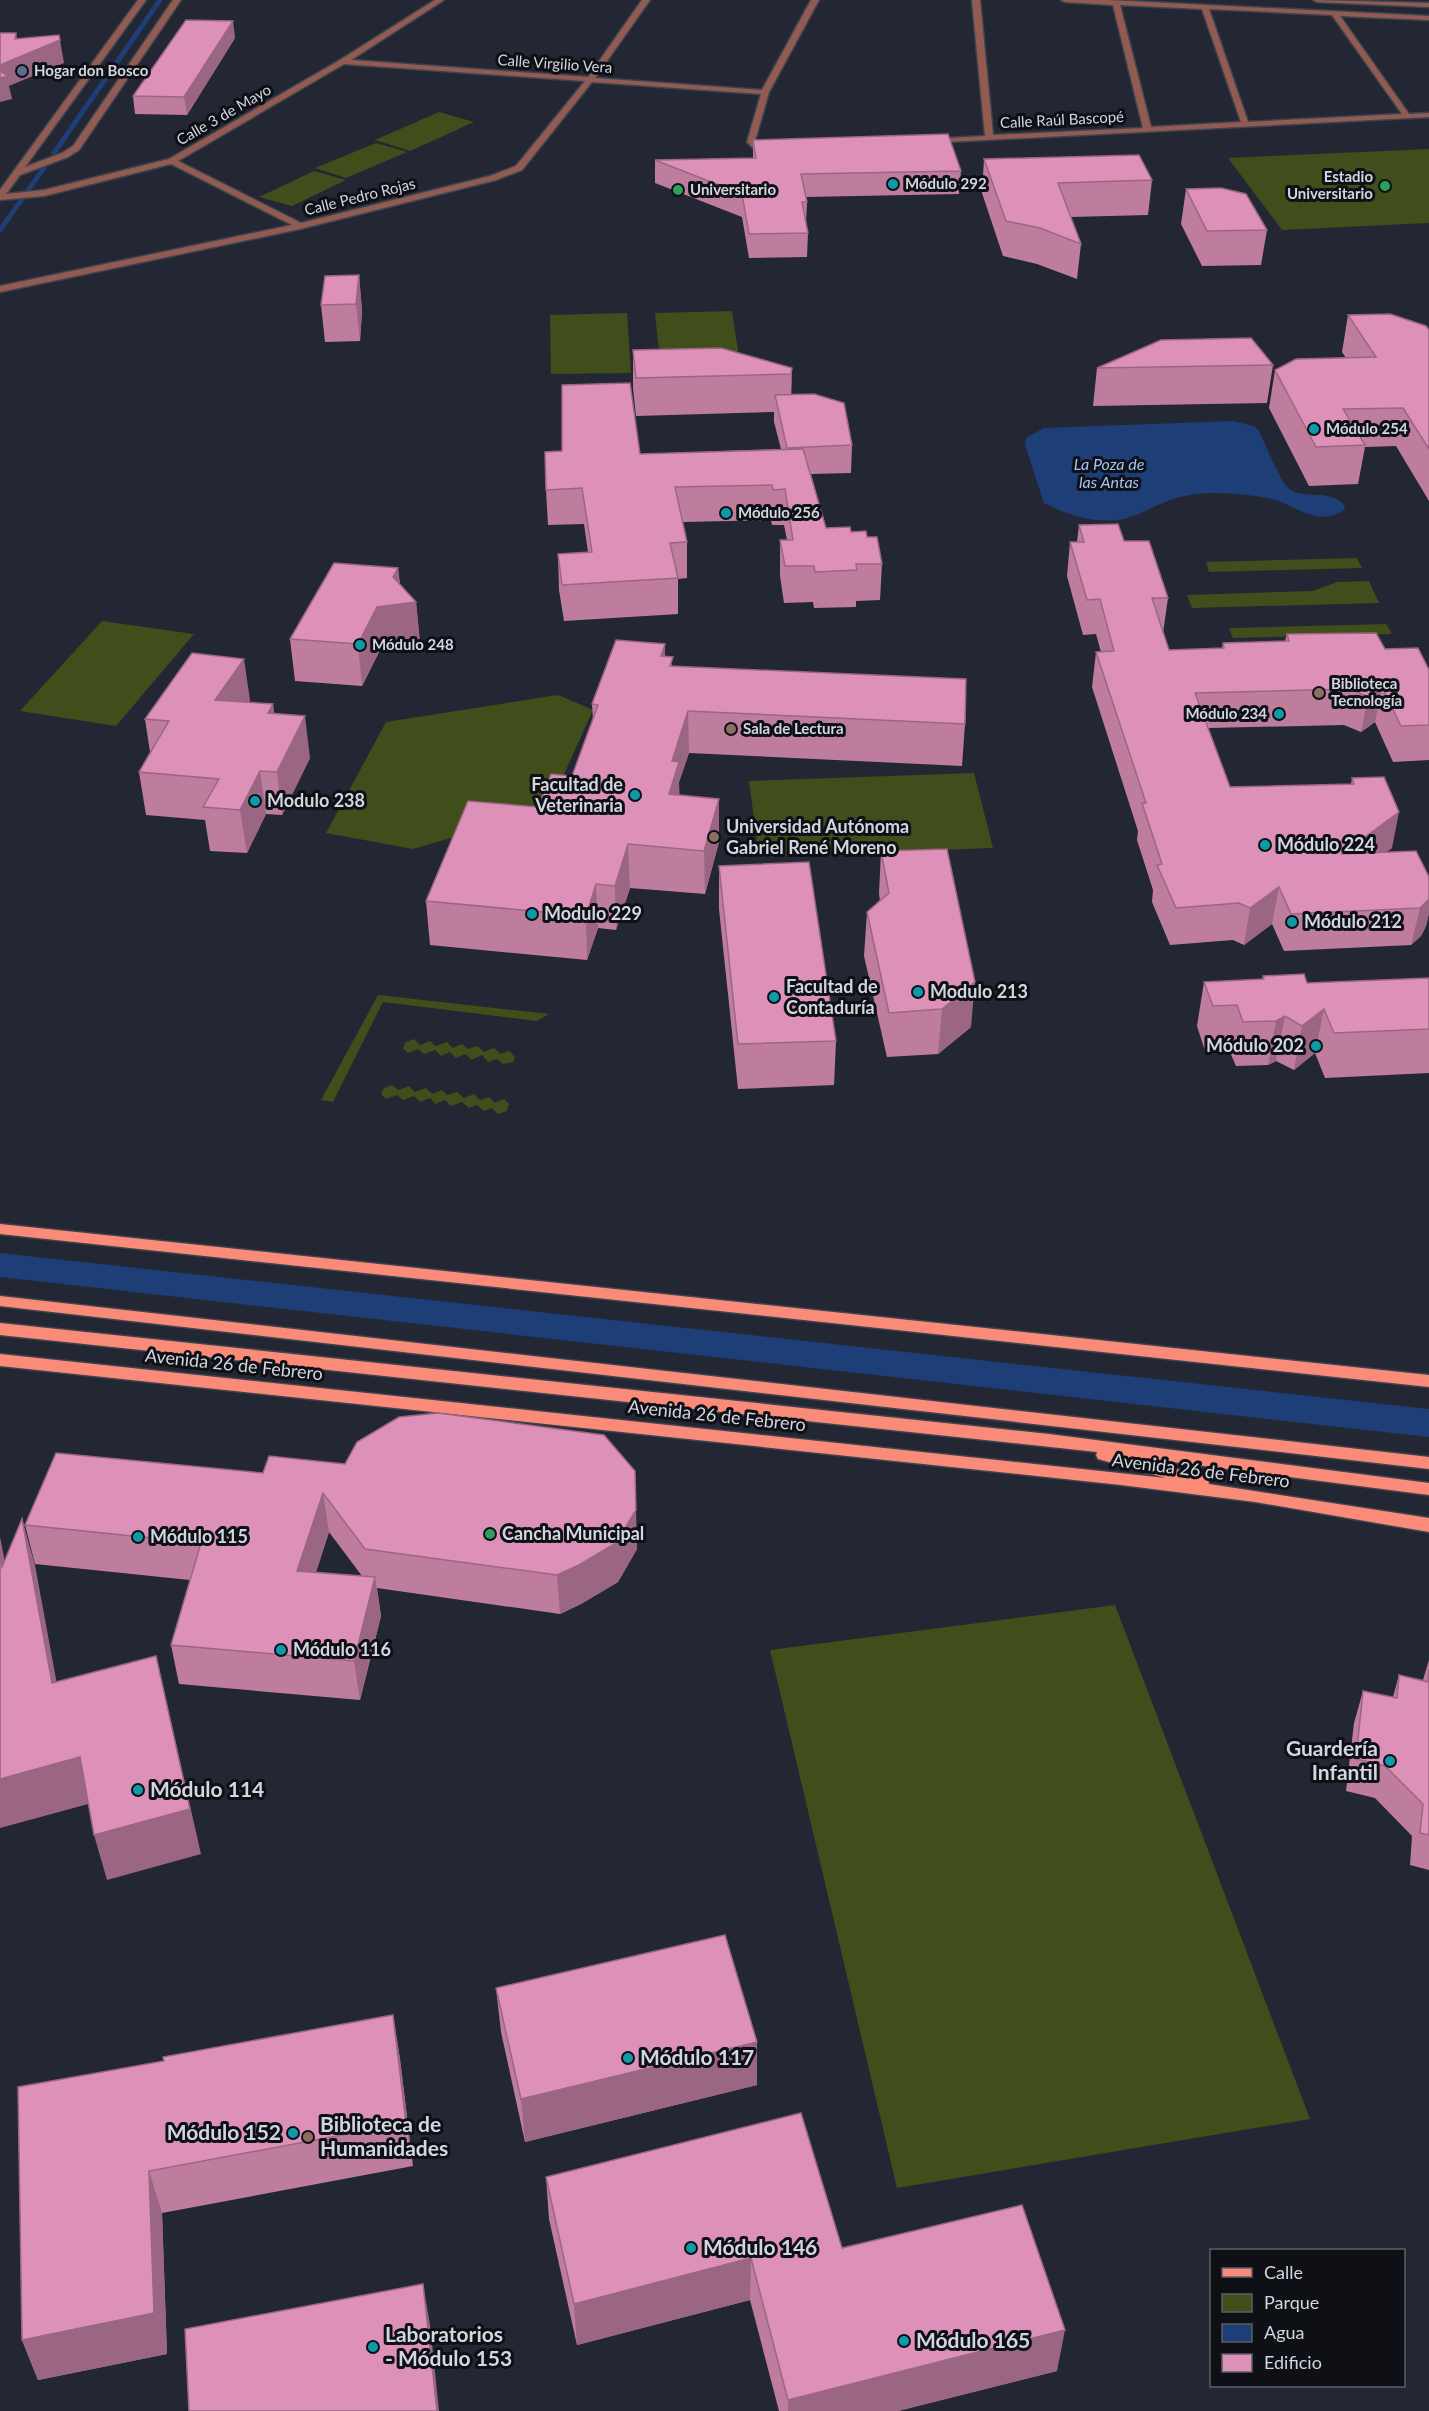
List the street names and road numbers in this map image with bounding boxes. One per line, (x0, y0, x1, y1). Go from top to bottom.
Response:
street label: Calle Virgilio Vera (497, 50, 613, 76)
street label: Calle 3 de Mayo (173, 80, 274, 148)
street label: Calle Raúl Bascopé (999, 107, 1125, 131)
street label: Calle Pedro Rojas (302, 174, 417, 219)
street label: Avenida 26 de Febrero (144, 1344, 324, 1384)
street label: Avenida 26 de Febrero (627, 1395, 807, 1435)
street label: Avenida 26 de Febrero (1111, 1448, 1291, 1492)

